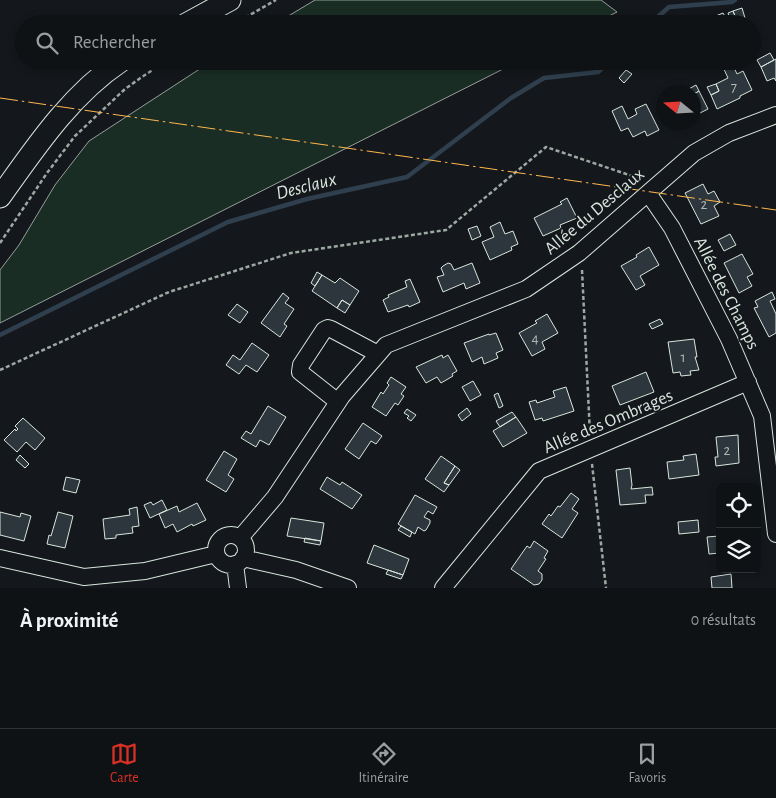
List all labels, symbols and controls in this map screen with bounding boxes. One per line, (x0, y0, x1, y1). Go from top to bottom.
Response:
search box (15, 15, 761, 70)
icon: search (33, 29, 61, 57)
text: Rechercher (73, 33, 156, 52)
house number: 7 (731, 80, 737, 95)
north arrow (656, 85, 701, 130)
street label: Allée du Desclaux (542, 165, 648, 258)
water label: Desclaux (274, 170, 339, 203)
house number: 2 (701, 197, 708, 212)
street label: Allée des Champs (690, 234, 762, 352)
house number: 4 (531, 331, 539, 346)
house number: 1 (680, 350, 686, 365)
street label: Allée des Ombrages (541, 387, 676, 457)
house number: 2 (724, 443, 731, 458)
map controls (716, 483, 761, 573)
button: locate (716, 483, 761, 528)
button: layers (716, 528, 761, 573)
text: À proximité (20, 610, 118, 631)
text: 0 résultats (691, 612, 756, 628)
tab: Carte (110, 740, 139, 787)
tab: Itinéraire (358, 740, 409, 787)
tab: Favoris (629, 740, 666, 787)

